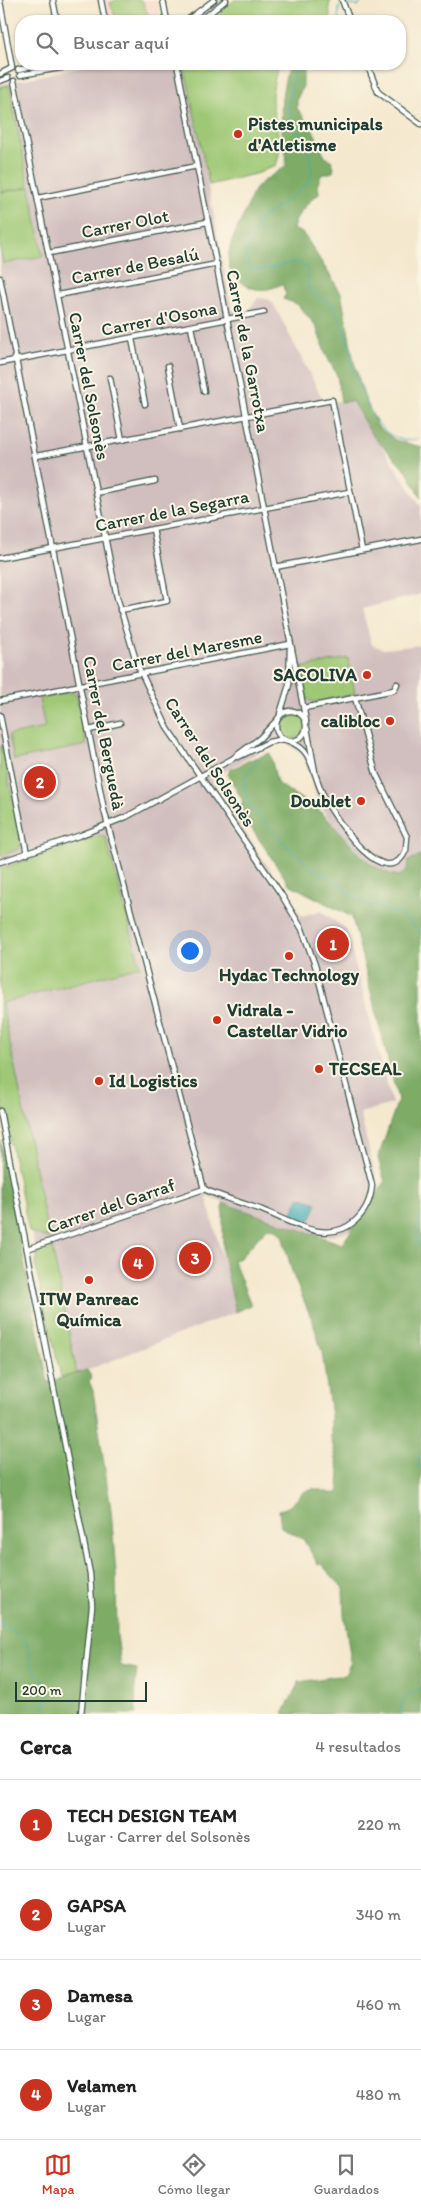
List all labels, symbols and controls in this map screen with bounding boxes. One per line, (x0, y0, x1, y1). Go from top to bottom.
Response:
search box (15, 15, 406, 70)
icon: search (33, 29, 61, 57)
text: Buscar aquí (73, 31, 169, 54)
place label: Pistes municipals d'Atletisme (248, 113, 383, 156)
marker: Pistes municipals d'Atletisme (232, 128, 244, 140)
street label: Carrer Olot (79, 205, 171, 243)
street label: Carrer de Besalú (69, 243, 201, 289)
street label: Carrer de la Garrotxa (221, 268, 275, 435)
street label: Carrer d'Osona (99, 297, 219, 341)
street label: Carrer del Solsonès (64, 310, 114, 462)
street label: Carrer de la Segarra (93, 485, 251, 537)
street label: Carrer del Maresme (110, 626, 264, 676)
street label: Carrer del Berguedà (78, 654, 130, 813)
place label: SACOLIVA (273, 664, 357, 686)
marker: SACOLIVA (361, 669, 373, 681)
street label: Carrer del Solsonès (160, 693, 260, 831)
place label: calibloc (321, 710, 381, 732)
marker: calibloc (384, 715, 396, 727)
pin: 2 (24, 763, 56, 801)
place label: Doublet (290, 790, 351, 812)
marker: Doublet (355, 795, 367, 807)
pin: 1 (317, 925, 349, 963)
your location (177, 938, 203, 964)
marker: Hydac Technology (283, 950, 295, 962)
place label: Hydac Technology (219, 964, 359, 986)
place label: Vidrala - Castellar Vidrio (227, 999, 348, 1042)
marker: Vidrala - Castellar Vidrio (211, 1014, 223, 1026)
place label: TECSEAL (328, 1058, 402, 1080)
marker: TECSEAL (313, 1063, 325, 1075)
place label: Id Logistics (109, 1070, 198, 1092)
marker: Id Logistics (93, 1075, 105, 1087)
street label: Carrer del Garraf (44, 1174, 178, 1238)
pin: 3 (179, 1239, 211, 1277)
pin: 4 (122, 1244, 154, 1282)
marker: ITW Panreac Química (83, 1274, 95, 1286)
place label: ITW Panreac Química (39, 1288, 139, 1331)
scale bar (15, 1679, 148, 1702)
text: 200 m (22, 1682, 62, 1699)
text: Cerca (20, 1734, 72, 1759)
text: 4 resultados (315, 1737, 401, 1756)
text: TECH DESIGN TEAM (67, 1804, 237, 1827)
text: 1 (32, 1815, 40, 1834)
text: 220 m (357, 1815, 401, 1834)
text: Lugar · Carrer del Solsonès (67, 1827, 251, 1846)
text: GAPSA (67, 1894, 126, 1917)
text: 2 (32, 1905, 40, 1924)
text: 340 m (356, 1905, 401, 1924)
text: Lugar (67, 1917, 106, 1936)
text: Damesa (67, 1984, 133, 2007)
text: 3 (32, 1995, 40, 2014)
text: 460 m (356, 1995, 401, 2014)
text: Lugar (67, 2007, 106, 2026)
text: Velamen (67, 2074, 136, 2097)
text: 4 (31, 2085, 41, 2104)
text: 480 m (356, 2085, 401, 2104)
text: Lugar (67, 2097, 106, 2116)
tab: Mapa (42, 2151, 74, 2198)
tab: Cómo llegar (158, 2151, 230, 2198)
tab: Guardados (314, 2151, 379, 2198)

